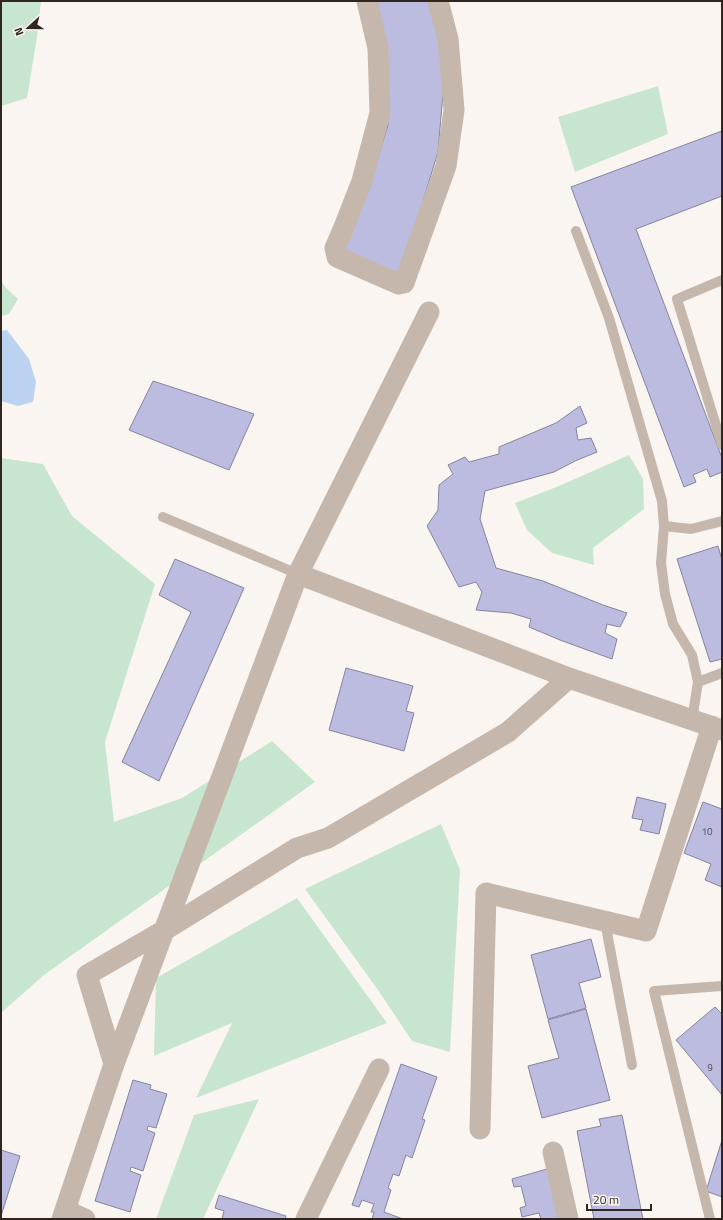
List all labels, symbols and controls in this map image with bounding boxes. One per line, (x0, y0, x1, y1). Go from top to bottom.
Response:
north arrow (8, 8, 48, 48)
text: N (10, 25, 27, 38)
house number: 10 (701, 824, 713, 839)
house number: 9 (707, 1060, 713, 1075)
scale bar (587, 1186, 651, 1212)
text: 20 m (593, 1190, 619, 1209)

